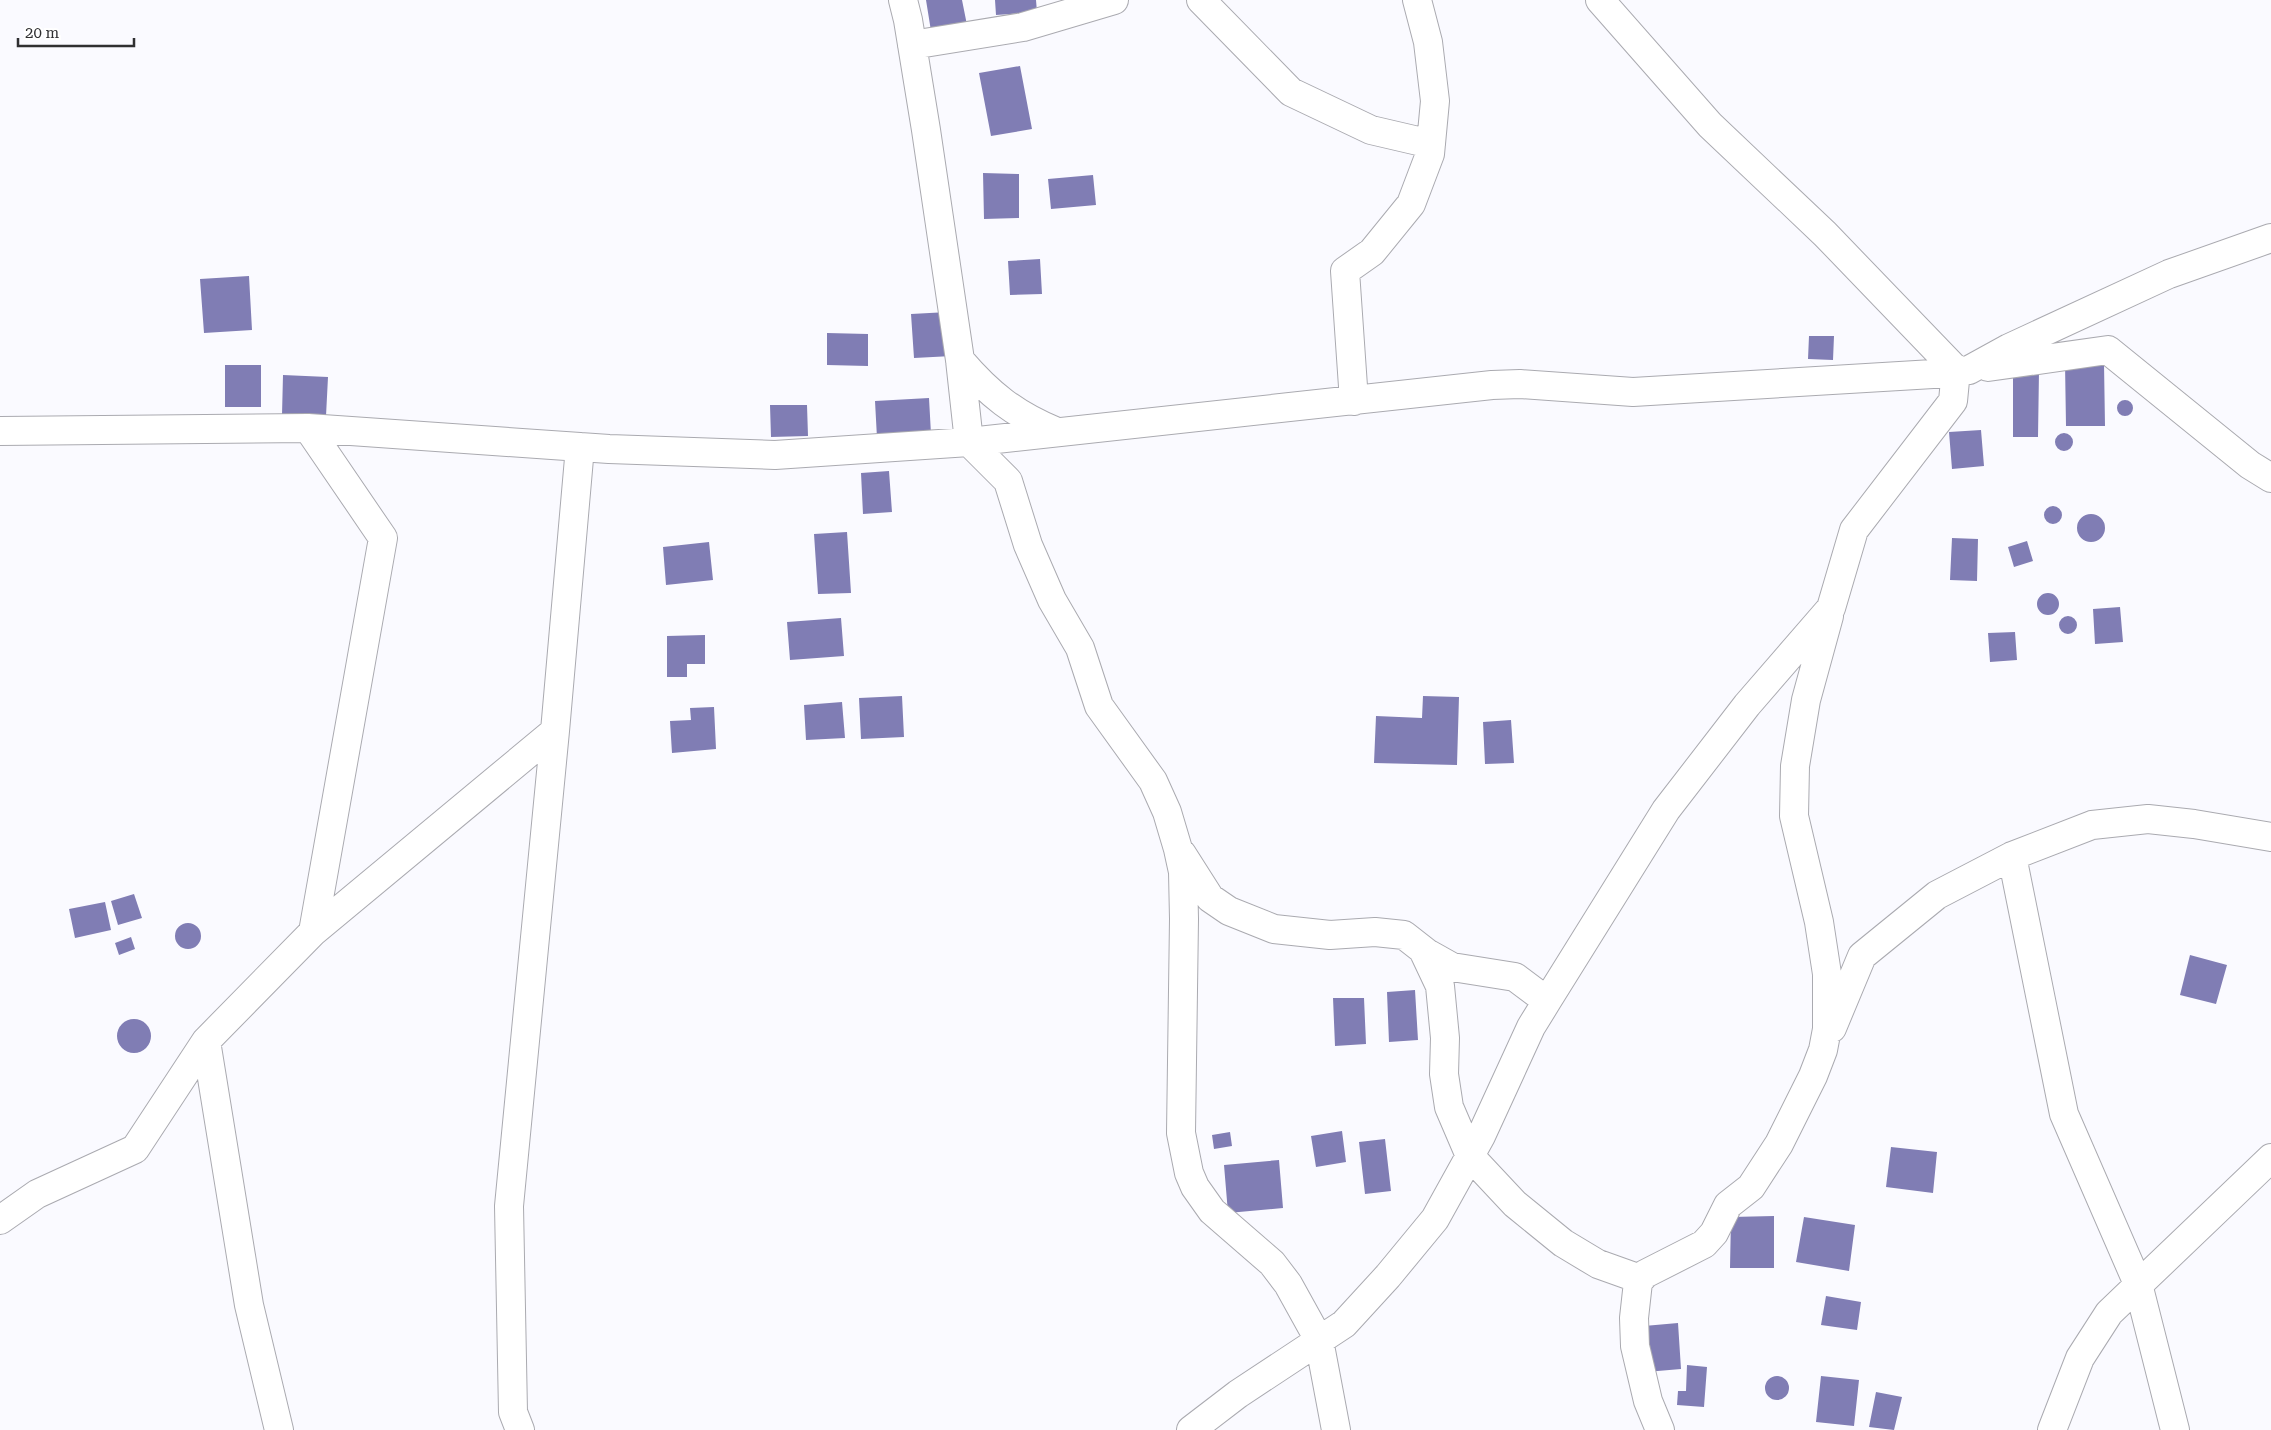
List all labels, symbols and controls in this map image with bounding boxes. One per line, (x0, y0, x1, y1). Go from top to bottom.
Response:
scale bar (18, 15, 134, 47)
text: 20 m (25, 24, 60, 42)

